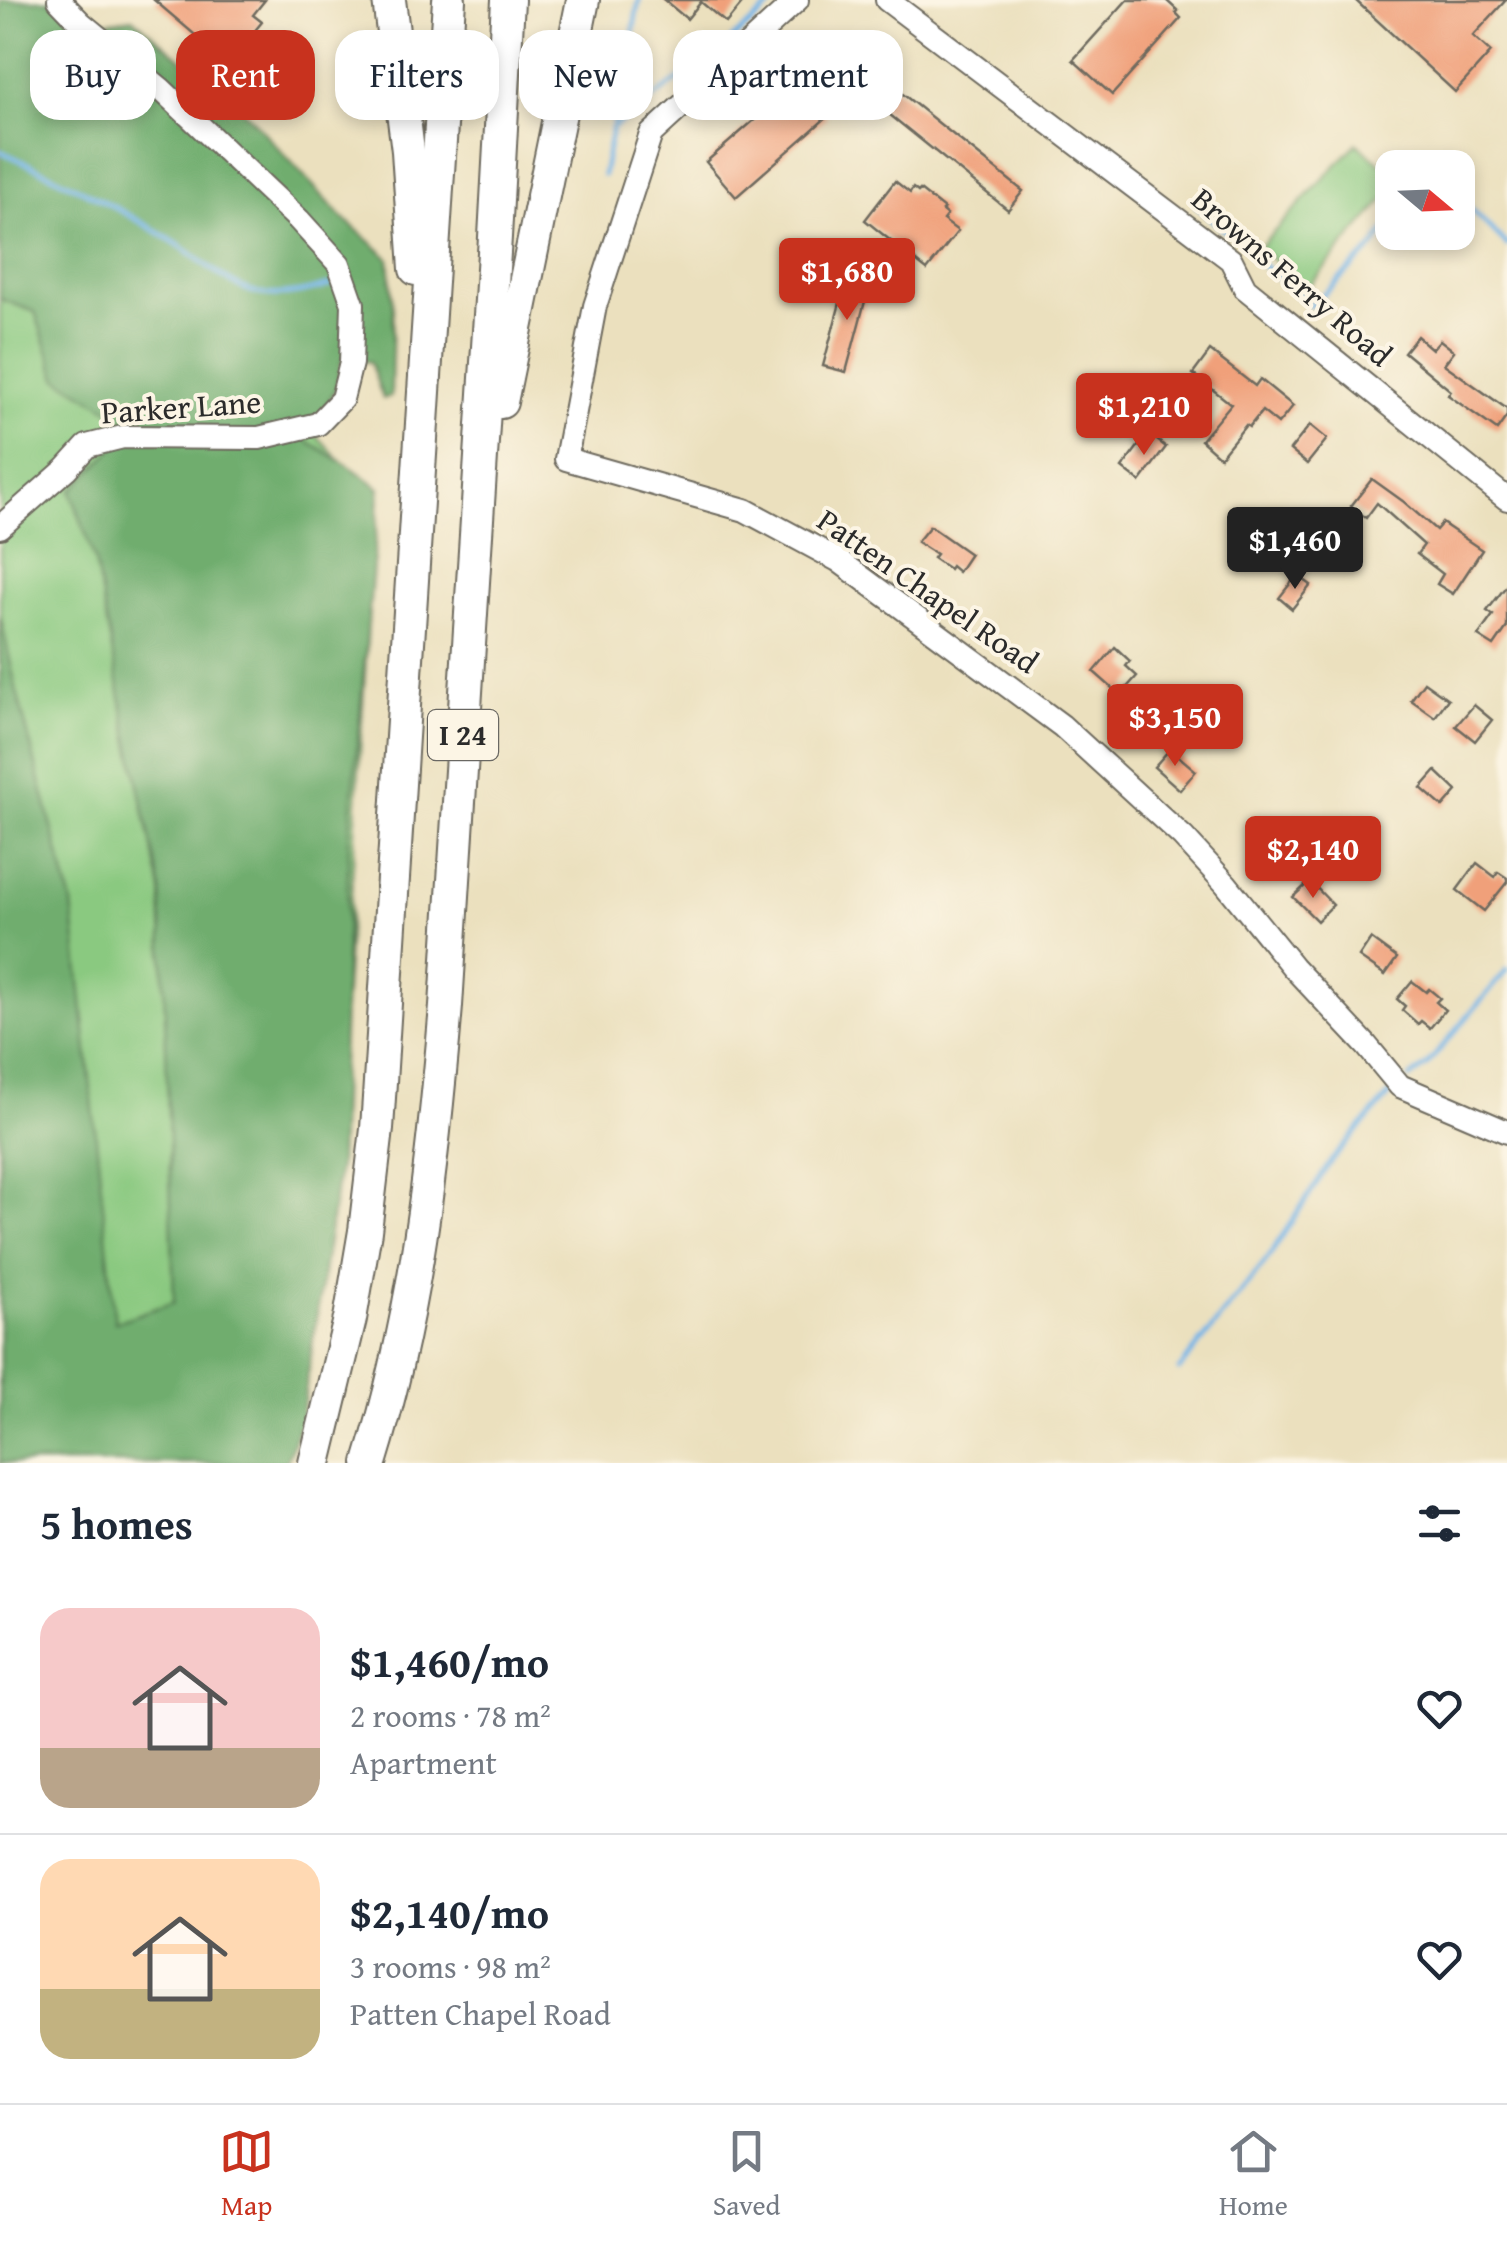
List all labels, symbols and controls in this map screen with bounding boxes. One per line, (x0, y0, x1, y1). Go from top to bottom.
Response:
chip: Buy (30, 30, 156, 120)
chip: Rent (176, 30, 315, 120)
chip: Filters (335, 30, 499, 120)
chip: New (519, 30, 653, 120)
chip: Apartment (673, 30, 903, 120)
north arrow (1375, 150, 1475, 250)
map controls (1375, 150, 1475, 250)
street label: Browns Ferry Road (1182, 176, 1403, 377)
pin: $1,680 (766, 238, 928, 323)
text: $1,680 (801, 247, 893, 294)
pin: $1,210 (1063, 373, 1225, 458)
street label: Parker Lane (99, 377, 262, 436)
text: $1,210 (1098, 382, 1190, 429)
street label: Patten Chapel Road (808, 497, 1049, 685)
pin: $1,460 (1214, 507, 1376, 592)
text: $1,460 (1249, 516, 1341, 563)
pin: $3,150 (1094, 684, 1256, 769)
text: $3,150 (1129, 693, 1221, 740)
road number: I 24 (428, 710, 498, 760)
pin: $2,140 (1232, 816, 1394, 901)
text: $2,140 (1267, 825, 1359, 872)
text: 5 homes (40, 1493, 193, 1554)
icon: filters (1412, 1496, 1467, 1551)
text: $1,460/mo (350, 1631, 549, 1692)
icon: home (120, 1648, 240, 1768)
icon: heart (1412, 1681, 1467, 1736)
text: 2 rooms · 78 m² (350, 1692, 551, 1739)
text: Apartment (350, 1739, 497, 1786)
text: $2,140/mo (350, 1882, 549, 1943)
icon: home (120, 1899, 240, 2019)
icon: heart (1412, 1932, 1467, 1987)
text: 3 rooms · 98 m² (350, 1943, 551, 1990)
text: Patten Chapel Road (350, 1990, 611, 2037)
tab: Map (219, 2124, 274, 2225)
tab: Saved (713, 2124, 780, 2225)
tab: Home (1219, 2124, 1288, 2225)

